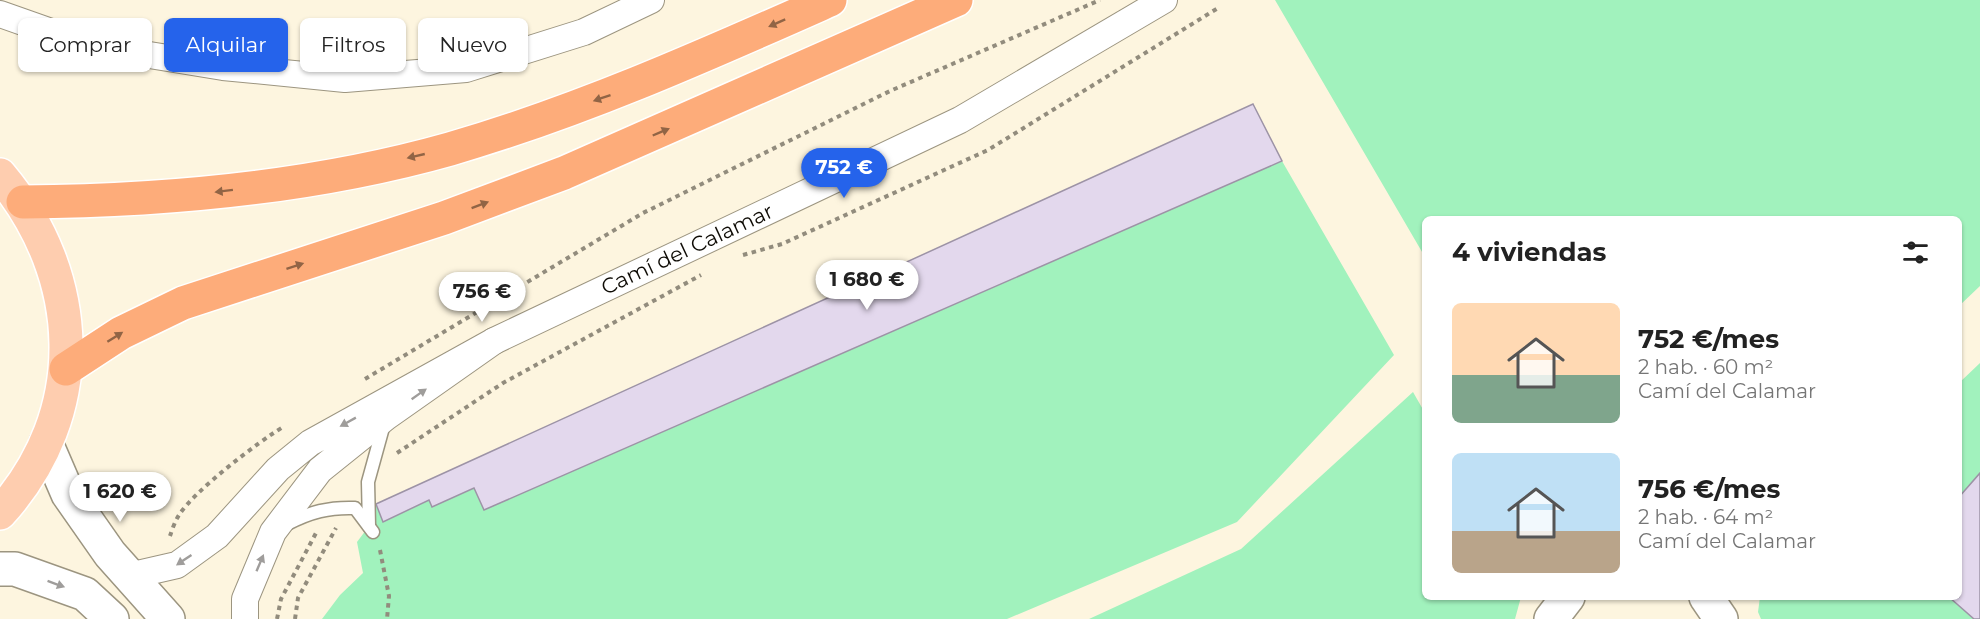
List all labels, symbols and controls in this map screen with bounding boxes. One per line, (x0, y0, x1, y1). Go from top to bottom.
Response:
chip: Comprar (18, 18, 152, 72)
chip: Alquilar (164, 18, 288, 72)
chip: Filtros (300, 18, 406, 72)
chip: Nuevo (418, 18, 528, 72)
one-way arrow (768, 19, 785, 28)
one-way arrow (592, 93, 610, 103)
one-way arrow (652, 126, 670, 136)
pin: 752 € (802, 148, 886, 199)
one-way arrow (407, 152, 425, 162)
text: 752 € (815, 155, 873, 179)
one-way arrow (214, 187, 233, 196)
street label: Camí del Calamar (597, 198, 777, 300)
one-way arrow (472, 199, 490, 209)
text: 4 viviendas (1452, 236, 1606, 268)
icon: filters (1899, 236, 1932, 269)
one-way arrow (286, 260, 304, 270)
pin: 1 680 € (812, 260, 922, 311)
text: 1 680 € (830, 267, 904, 291)
pin: 756 € (440, 272, 524, 323)
text: 756 € (453, 279, 511, 303)
text: 752 €/mes (1638, 323, 1779, 355)
icon: home (1500, 327, 1572, 399)
one-way arrow (106, 332, 123, 343)
text: 2 hab. · 60 m² (1638, 355, 1773, 379)
text: Camí del Calamar (1638, 379, 1816, 403)
one-way arrow (411, 388, 427, 400)
one-way arrow (339, 417, 356, 427)
pin: 1 620 € (65, 472, 175, 523)
text: 756 €/mes (1638, 473, 1780, 505)
icon: home (1500, 477, 1572, 549)
text: 1 620 € (83, 479, 157, 503)
text: 2 hab. · 64 m² (1638, 505, 1773, 529)
text: Camí del Calamar (1638, 529, 1816, 553)
one-way arrow (177, 554, 193, 566)
one-way arrow (255, 554, 265, 572)
one-way arrow (47, 579, 65, 589)

